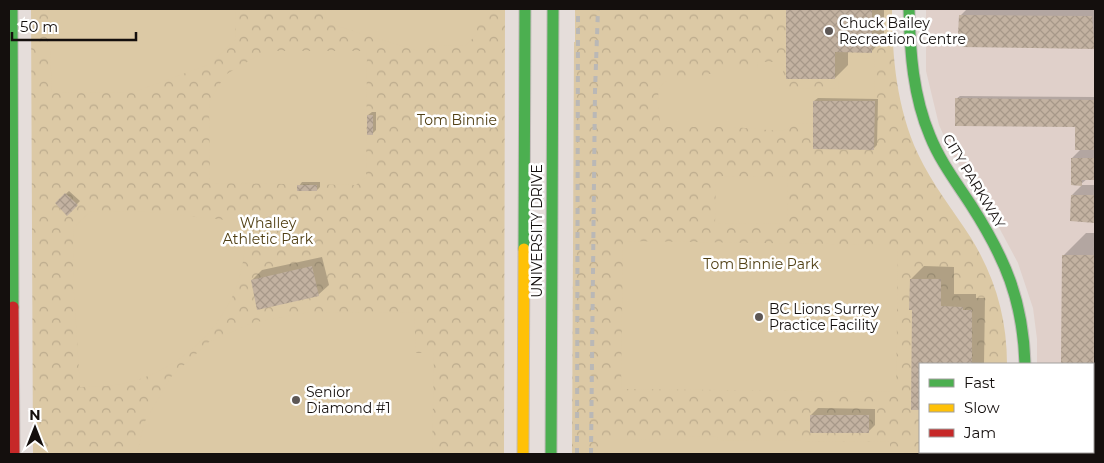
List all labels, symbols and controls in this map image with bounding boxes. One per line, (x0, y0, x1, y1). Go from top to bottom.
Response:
scale bar (12, 10, 136, 42)
place label: Chuck Bailey Recreation Centre (839, 14, 966, 48)
text: 50 m (20, 17, 58, 36)
marker: Chuck Bailey Recreation Centre (823, 25, 835, 37)
park label: Tom Binnie (417, 111, 497, 129)
street label: CITY PARKWAY (939, 131, 1009, 232)
street label: UNIVERSITY DRIVE (528, 164, 546, 298)
park label: Whalley Athletic Park (223, 214, 314, 248)
park label: Tom Binnie Park (703, 255, 819, 273)
place label: BC Lions Surrey Practice Facility (769, 300, 879, 334)
marker: BC Lions Surrey Practice Facility (753, 311, 765, 323)
legend (919, 363, 1094, 453)
text: Fast (964, 373, 995, 392)
place label: Senior Diamond #1 (306, 383, 391, 417)
marker: Senior Diamond #1 (290, 394, 302, 406)
text: Slow (964, 398, 1000, 417)
north arrow (10, 403, 60, 453)
text: N (29, 406, 41, 424)
text: Jam (963, 423, 996, 442)

